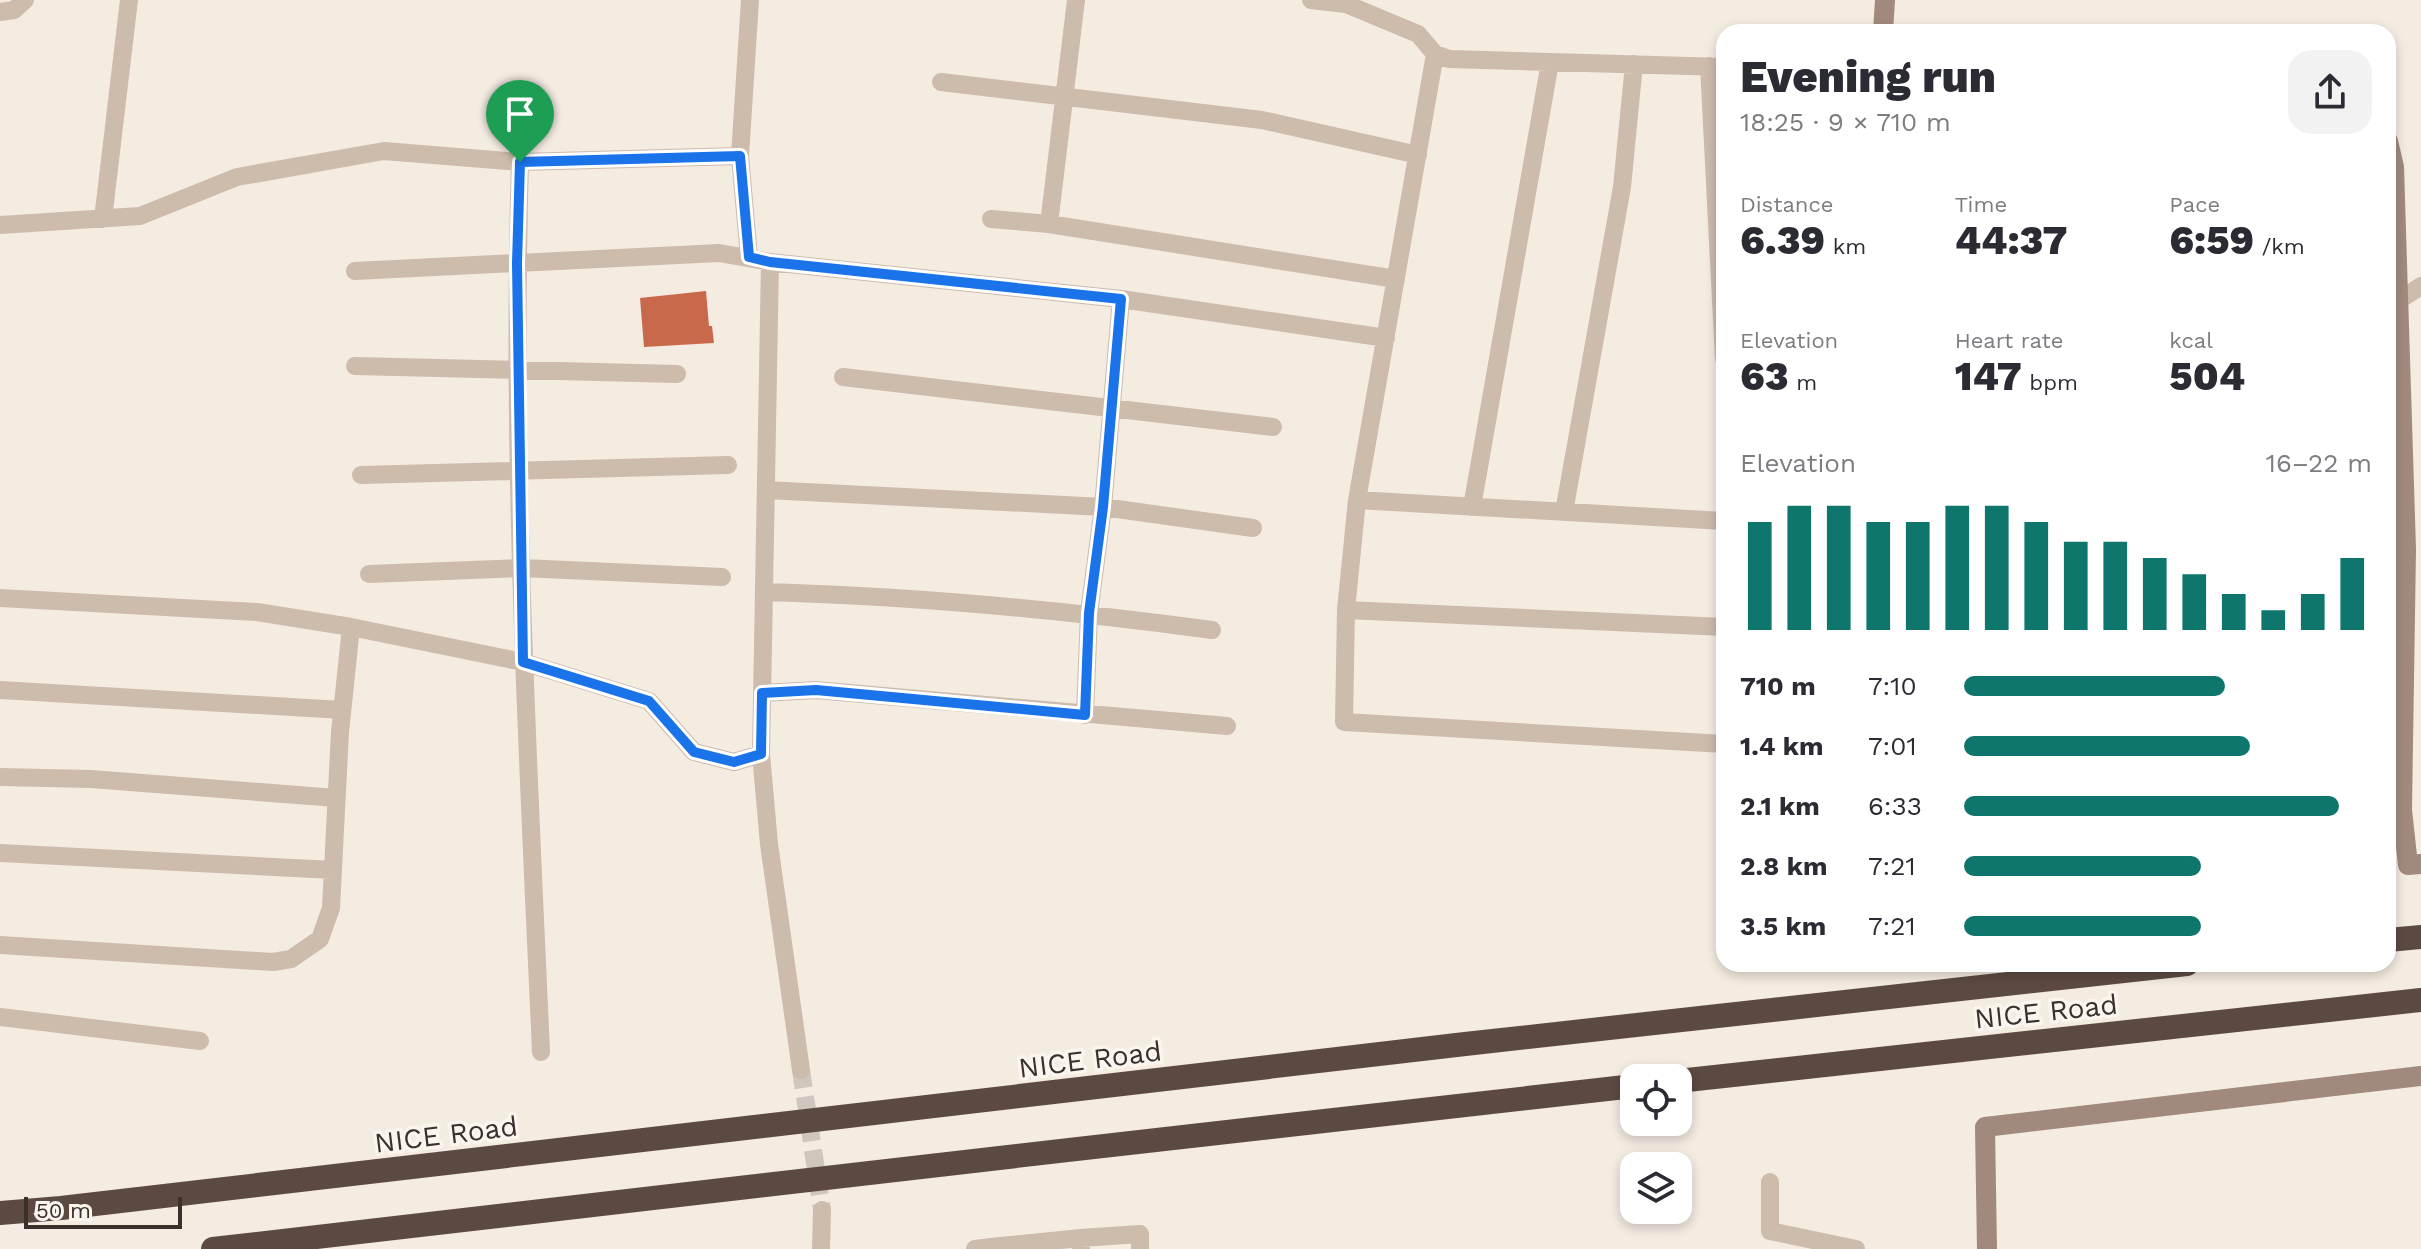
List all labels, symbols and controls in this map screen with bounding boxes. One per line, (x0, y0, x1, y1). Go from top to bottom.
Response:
button: share (2288, 50, 2372, 134)
text: Evening run (1740, 51, 1996, 103)
pin (486, 80, 554, 162)
icon: arrive (498, 92, 542, 136)
text: 18:25 · 9 × 710 m (1740, 107, 1951, 137)
text: Distance (1740, 192, 1834, 217)
text: Time (1955, 192, 2007, 217)
text: Pace (2169, 192, 2220, 217)
text: 6.39 (1740, 217, 1825, 264)
text: 44:37 (1955, 217, 2067, 264)
text: 6:59 (2169, 217, 2254, 264)
text: km (1825, 234, 1866, 259)
text: /km (2254, 234, 2305, 259)
text: Elevation (1740, 328, 1838, 353)
text: Heart rate (1955, 328, 2063, 353)
text: kcal (2169, 328, 2213, 353)
text: 63 (1740, 353, 1789, 400)
text: 147 (1955, 353, 2022, 400)
text: 504 (2169, 353, 2245, 400)
text: m (1789, 370, 1817, 395)
text: bpm (2022, 370, 2078, 395)
text: Elevation (1740, 448, 1856, 478)
text: 16–22 m (2266, 448, 2372, 478)
text: 710 m (1740, 671, 1816, 701)
text: 7:10 (1868, 671, 1917, 701)
text: 1.4 km (1740, 731, 1824, 761)
text: 7:01 (1868, 731, 1917, 761)
text: 2.1 km (1740, 791, 1820, 821)
text: 6:33 (1868, 791, 1922, 821)
text: 2.8 km (1740, 851, 1827, 881)
text: 7:21 (1868, 851, 1916, 881)
text: 3.5 km (1740, 911, 1826, 941)
text: 7:21 (1868, 911, 1916, 941)
street label: NICE Road (1973, 988, 2119, 1035)
street label: NICE Road (1017, 1034, 1163, 1085)
map controls (1620, 1064, 1692, 1224)
button: locate (1620, 1064, 1692, 1136)
street label: NICE Road (373, 1109, 519, 1160)
button: layers (1620, 1152, 1692, 1224)
scale bar (24, 1193, 182, 1229)
text: 50 m (36, 1198, 91, 1223)

